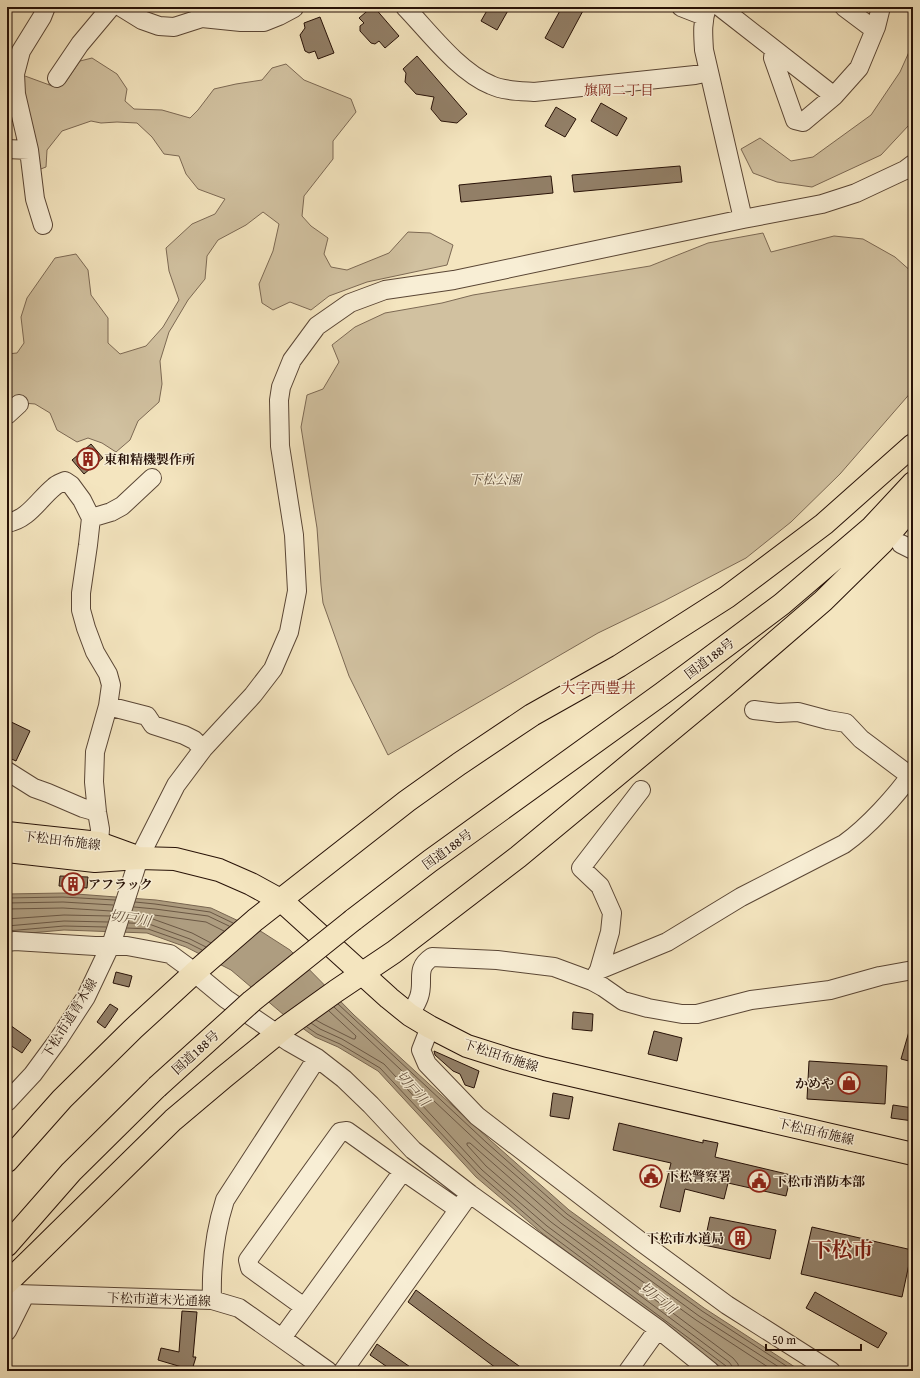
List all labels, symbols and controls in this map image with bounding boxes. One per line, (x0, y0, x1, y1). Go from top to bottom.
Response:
district label: 旗岡二丁目 (584, 80, 654, 100)
building icon: 東和精機製作所 (75, 446, 101, 472)
place label: 東和精機製作所 (104, 450, 195, 469)
park label: 下松公園 (469, 470, 523, 489)
street label: 国道188号 (681, 633, 738, 683)
district label: 大字西豊井 (560, 677, 636, 698)
street label: 国道188号 (418, 825, 476, 874)
street label: 下松田布施線 (22, 826, 102, 855)
building icon: アフラック (60, 871, 86, 897)
place label: アフラック (88, 875, 153, 894)
water label: 切戸川 (108, 905, 154, 931)
street label: 下松市道青木線 (37, 975, 102, 1062)
street label: 国道188号 (168, 1026, 223, 1079)
street label: 下松田布施線 (461, 1034, 541, 1077)
water label: 切戸川 (392, 1066, 436, 1112)
shop icon: かめや (836, 1070, 862, 1096)
place label: かめや (795, 1074, 834, 1093)
street label: 下松田布施線 (776, 1113, 856, 1150)
public building icon: 下松警察署 (638, 1163, 664, 1189)
place label: 下松警察署 (666, 1167, 731, 1186)
public building icon: 下松市消防本部 (746, 1168, 772, 1194)
place label: 下松市消防本部 (774, 1172, 865, 1191)
building icon: 下松市水道局 (727, 1225, 753, 1251)
place label: 下松市水道局 (646, 1229, 724, 1248)
district label: 下松市 (811, 1234, 874, 1265)
water label: 切戸川 (635, 1277, 682, 1320)
street label: 下松市道末光通線 (107, 1288, 211, 1311)
scale bar (766, 1326, 861, 1352)
text: 50 m (772, 1331, 796, 1348)

